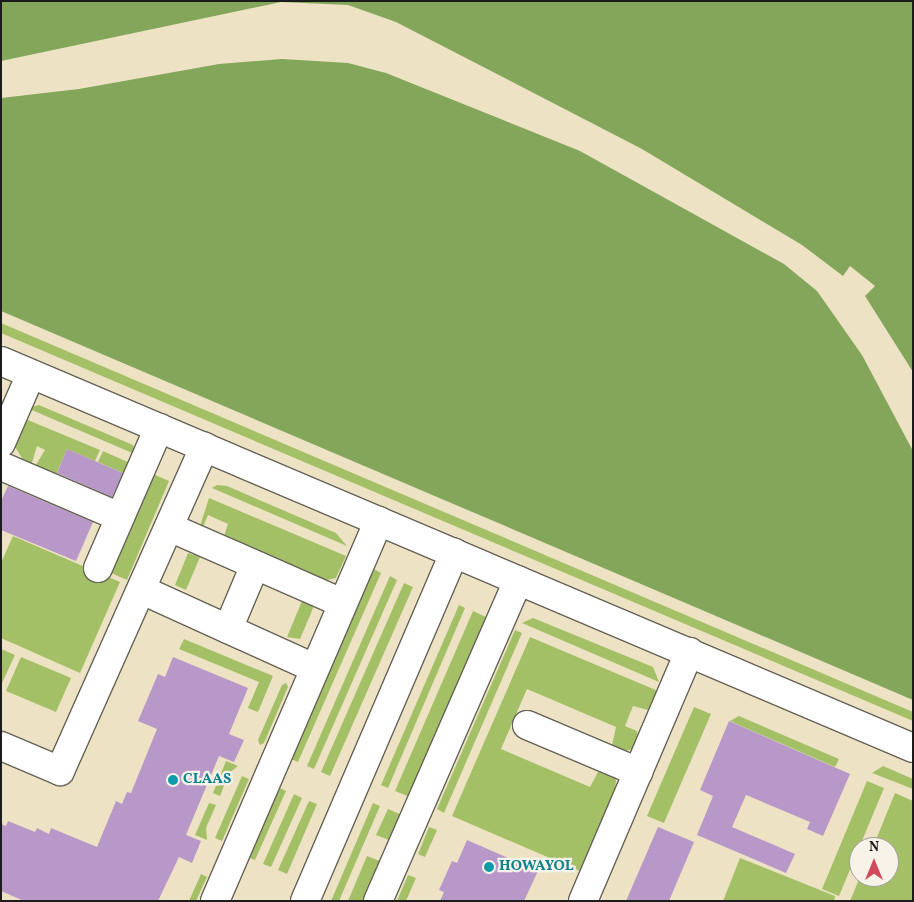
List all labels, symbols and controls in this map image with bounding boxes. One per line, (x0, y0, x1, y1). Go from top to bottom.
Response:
place label: CLAAS (183, 771, 231, 789)
marker: CLAAS (167, 774, 179, 786)
north arrow (849, 837, 899, 887)
text: N (869, 838, 879, 857)
place label: HOWAYOL (499, 858, 574, 876)
marker: HOWAYOL (483, 861, 495, 873)

